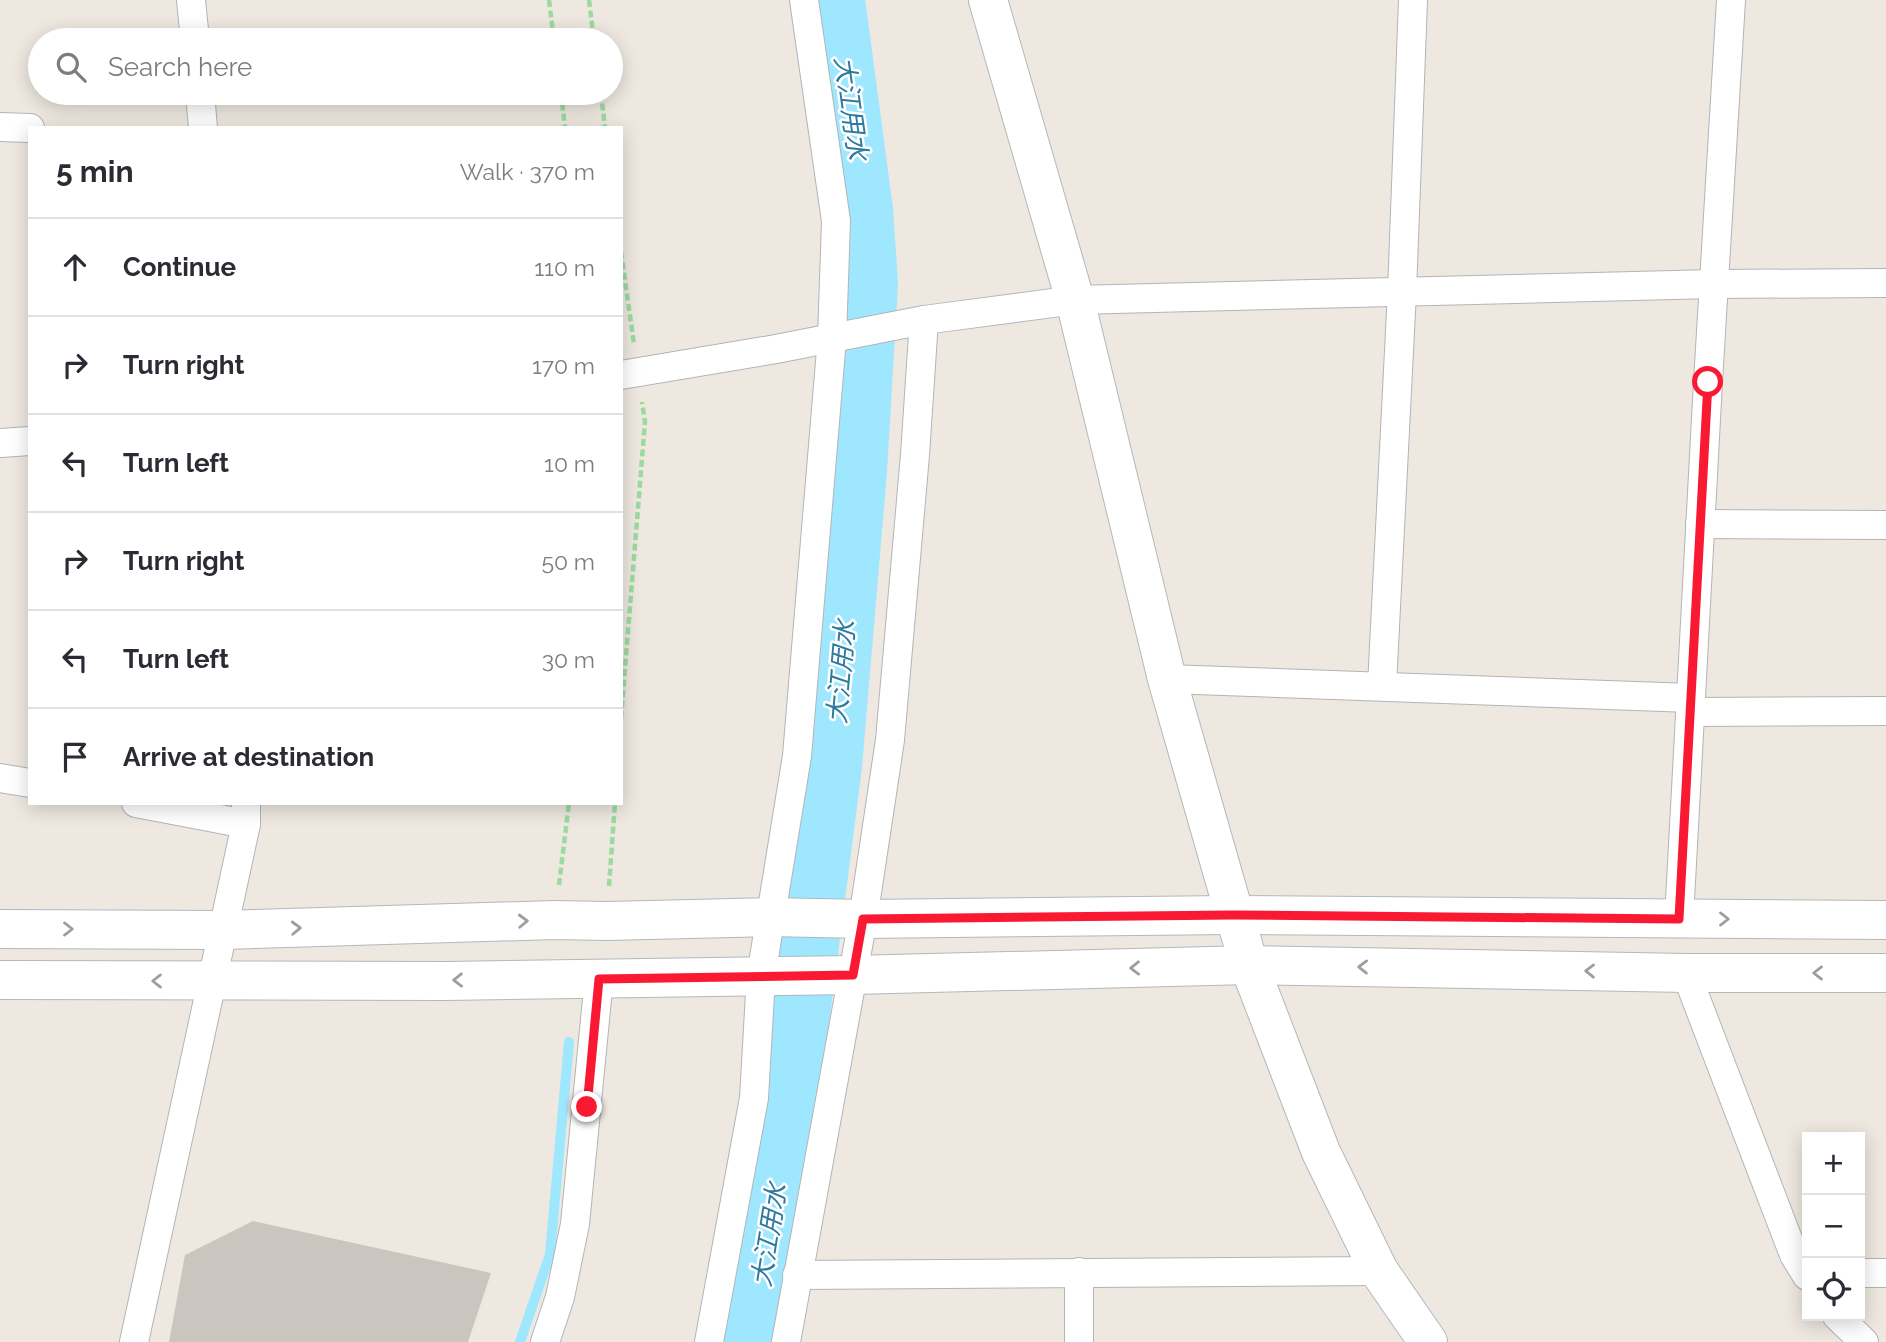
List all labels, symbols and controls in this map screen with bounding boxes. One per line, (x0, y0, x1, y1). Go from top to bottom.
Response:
search box (28, 28, 623, 105)
icon: search (52, 48, 90, 86)
text: Search here (108, 52, 252, 82)
water label: 大江用水 (829, 54, 874, 165)
text: 5 min (56, 154, 134, 189)
text: Walk · 370 m (460, 158, 595, 185)
icon: ahead (56, 248, 94, 286)
text: Continue (123, 252, 236, 282)
text: 110 m (534, 254, 595, 281)
icon: right (56, 346, 94, 384)
text: Turn right (123, 350, 244, 380)
text: 170 m (532, 352, 595, 379)
route start (1692, 366, 1723, 397)
icon: left (56, 444, 94, 482)
text: Turn left (123, 448, 229, 478)
text: 10 m (544, 450, 595, 477)
icon: right (56, 542, 94, 580)
text: Turn right (123, 546, 244, 576)
text: 50 m (541, 548, 595, 575)
water label: 大江用水 (822, 616, 861, 725)
icon: left (56, 640, 94, 678)
text: Turn left (123, 644, 229, 674)
text: 30 m (542, 646, 595, 673)
icon: arrive (56, 738, 94, 776)
text: Arrive at destination (123, 742, 374, 772)
one-way arrow (1719, 911, 1729, 927)
one-way arrow (518, 913, 529, 929)
one-way arrow (290, 920, 301, 935)
one-way arrow (63, 921, 74, 937)
one-way arrow (1357, 959, 1368, 975)
one-way arrow (1130, 960, 1140, 976)
one-way arrow (1585, 963, 1595, 979)
one-way arrow (1812, 965, 1823, 981)
one-way arrow (151, 973, 162, 989)
one-way arrow (452, 973, 463, 988)
route end (571, 1091, 602, 1122)
map controls (1802, 1132, 1865, 1321)
button: + (1802, 1132, 1865, 1195)
water label: 大江用水 (746, 1178, 792, 1289)
button: − (1802, 1195, 1865, 1258)
button: locate (1802, 1258, 1865, 1321)

